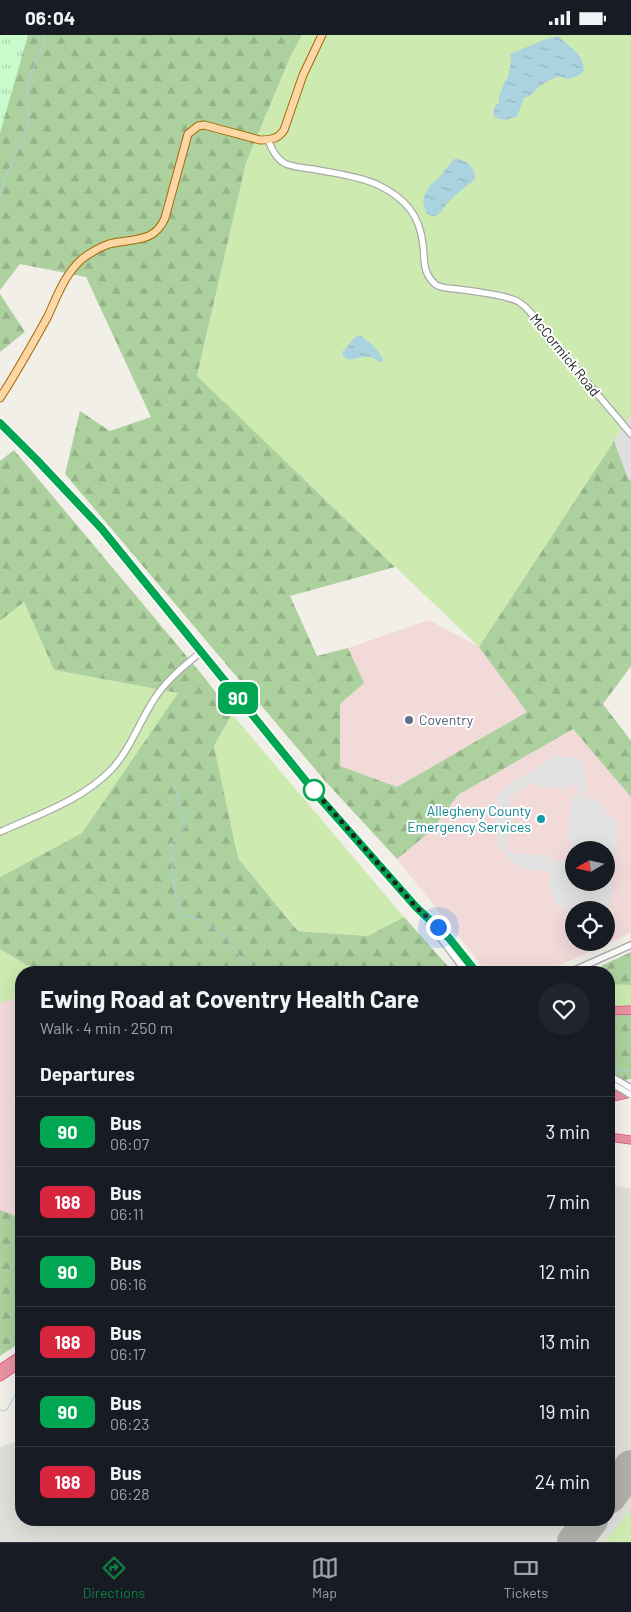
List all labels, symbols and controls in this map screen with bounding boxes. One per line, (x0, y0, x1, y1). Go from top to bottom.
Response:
text: 06:04 (25, 6, 75, 29)
street label: McCormick Road (527, 310, 604, 400)
line badge: 90 (216, 682, 260, 714)
text: 90 (228, 687, 248, 709)
place label: Coventry (419, 711, 474, 728)
marker: Coventry (403, 714, 415, 726)
unlabelled marker (303, 779, 325, 801)
place label: Allegheny County Emergency Services (407, 802, 532, 835)
marker: Allegheny County Emergency Services (535, 813, 547, 825)
north arrow (565, 841, 615, 891)
map controls (565, 841, 615, 951)
button: locate (565, 901, 615, 951)
your location (426, 915, 451, 940)
button: heart (538, 983, 590, 1035)
text: Ewing Road at Coventry Health Care (40, 984, 419, 1013)
text: Walk · 4 min · 250 m (40, 1018, 173, 1037)
text: Departures (40, 1062, 135, 1085)
text: Bus (110, 1111, 142, 1134)
text: 3 min (546, 1120, 590, 1143)
text: 90 (58, 1121, 77, 1143)
text: 06:07 (110, 1134, 149, 1153)
text: Bus (110, 1181, 142, 1204)
text: 7 min (546, 1190, 590, 1213)
text: 188 (55, 1191, 80, 1213)
text: 06:11 (110, 1204, 144, 1223)
text: Bus (110, 1251, 142, 1274)
text: 12 min (539, 1260, 590, 1283)
text: 90 (58, 1261, 77, 1283)
text: 06:16 (110, 1274, 147, 1293)
text: Bus (110, 1321, 142, 1344)
text: 13 min (539, 1330, 590, 1353)
text: 188 (55, 1331, 80, 1353)
text: 06:17 (110, 1344, 146, 1363)
text: Bus (110, 1391, 142, 1414)
text: 19 min (539, 1400, 590, 1423)
text: 90 (58, 1401, 77, 1423)
text: 06:23 (110, 1414, 149, 1433)
text: Bus (110, 1461, 142, 1484)
text: 24 min (535, 1470, 590, 1493)
text: 188 (55, 1471, 80, 1493)
text: 06:28 (110, 1484, 150, 1503)
tab: Directions (83, 1554, 145, 1601)
tab: Map (311, 1554, 339, 1601)
tab: Tickets (504, 1554, 548, 1601)

